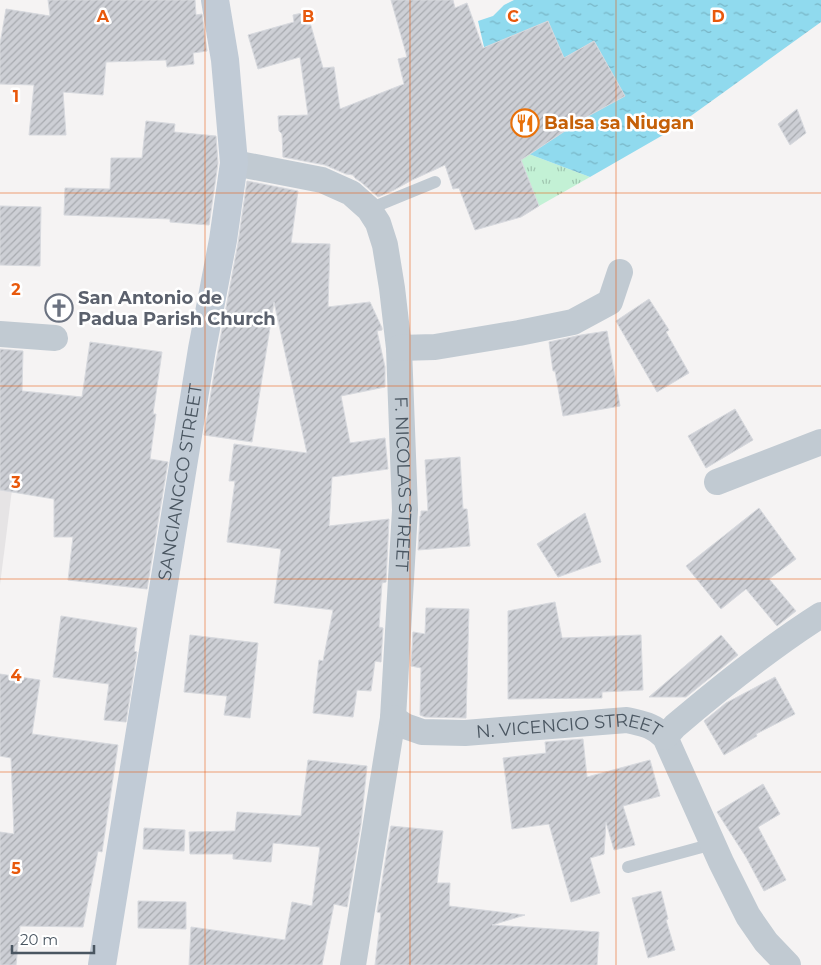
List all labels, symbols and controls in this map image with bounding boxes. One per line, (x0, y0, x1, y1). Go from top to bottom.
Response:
text: A (96, 7, 110, 26)
text: B (302, 7, 314, 26)
text: C (507, 7, 519, 26)
text: D (711, 7, 725, 26)
text: 1 (13, 87, 19, 106)
restaurant icon: Balsa sa Niugan (510, 108, 540, 138)
place label: Balsa sa Niugan (544, 112, 694, 134)
text: 2 (11, 280, 21, 299)
place label: San Antonio de Padua Parish Church (78, 287, 276, 330)
church icon: San Antonio de Padua Parish Church (44, 293, 74, 323)
street label: SANCIANGCO STREET (154, 382, 207, 582)
street label: F. NICOLAS STREET (390, 396, 416, 572)
text: 3 (10, 473, 21, 492)
text: 4 (10, 666, 22, 685)
street label: N. VICENCIO STREET (475, 709, 666, 743)
text: 5 (11, 859, 21, 878)
scale bar (12, 922, 95, 954)
text: 20 m (20, 930, 58, 949)

